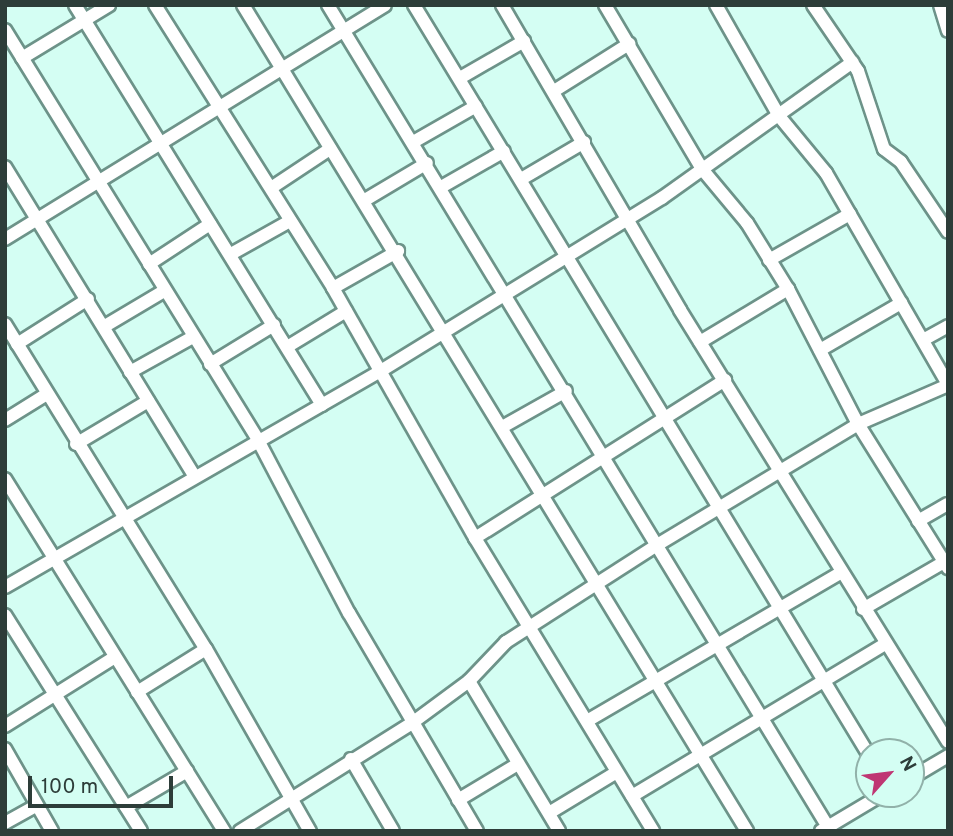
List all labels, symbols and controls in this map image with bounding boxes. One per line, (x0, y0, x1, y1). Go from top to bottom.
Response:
north arrow (855, 738, 925, 808)
text: N (893, 752, 921, 776)
scale bar (32, 762, 177, 806)
text: 100 m (41, 774, 98, 801)

